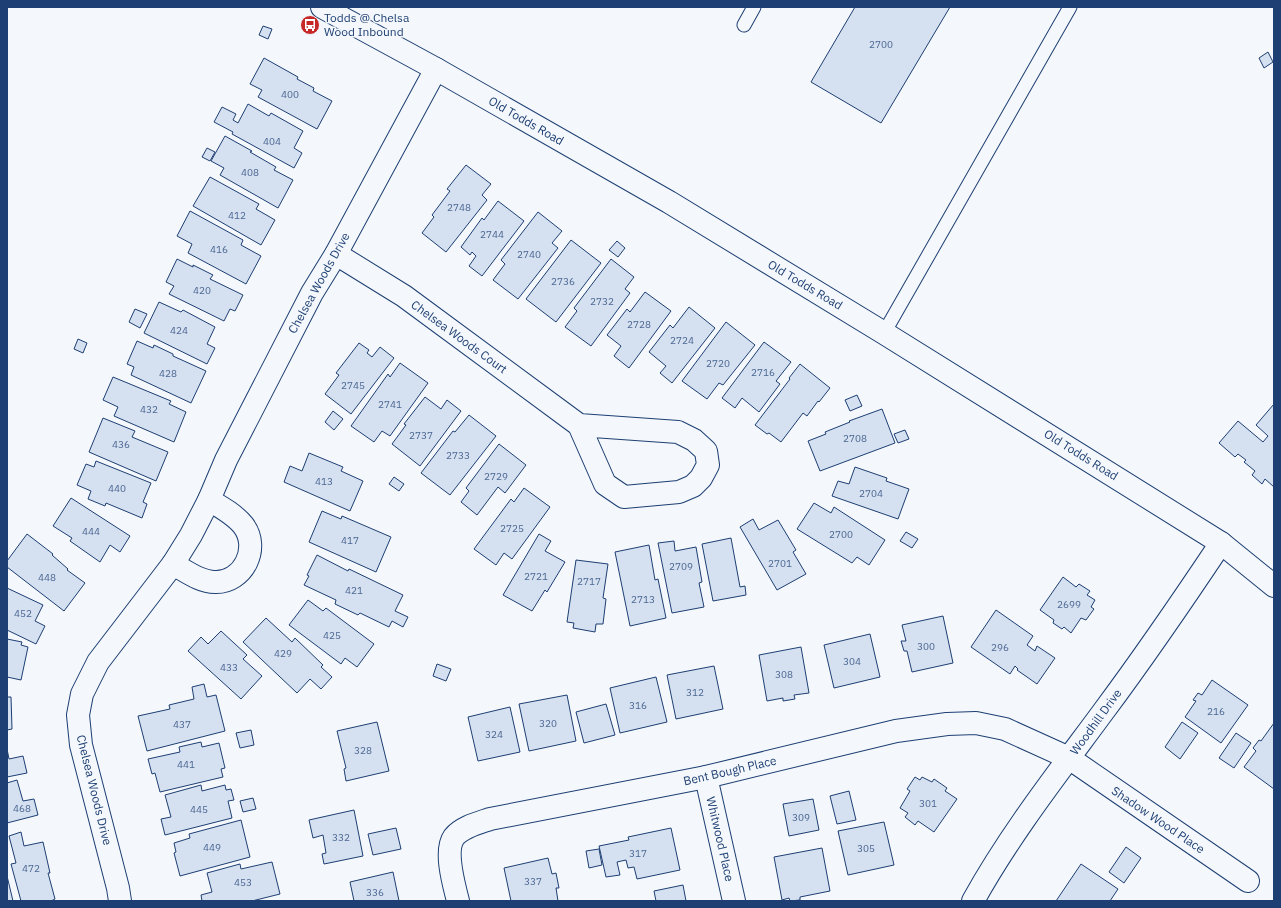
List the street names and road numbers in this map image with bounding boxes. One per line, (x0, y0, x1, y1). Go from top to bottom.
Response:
street label: Old Todds Road (486, 93, 567, 148)
street label: Chelsea Woods Drive (285, 229, 353, 336)
street label: Old Todds Road (765, 256, 845, 313)
street label: Chelsea Woods Court (408, 297, 510, 376)
street label: Old Todds Road (1041, 426, 1121, 483)
street label: Woodhill Drive (1067, 685, 1125, 758)
street label: Chelsea Woods Drive (74, 733, 116, 847)
street label: Bent Bough Place (682, 752, 778, 789)
street label: Shadow Wood Place (1109, 783, 1208, 857)
street label: Whitwood Place (703, 795, 738, 883)

